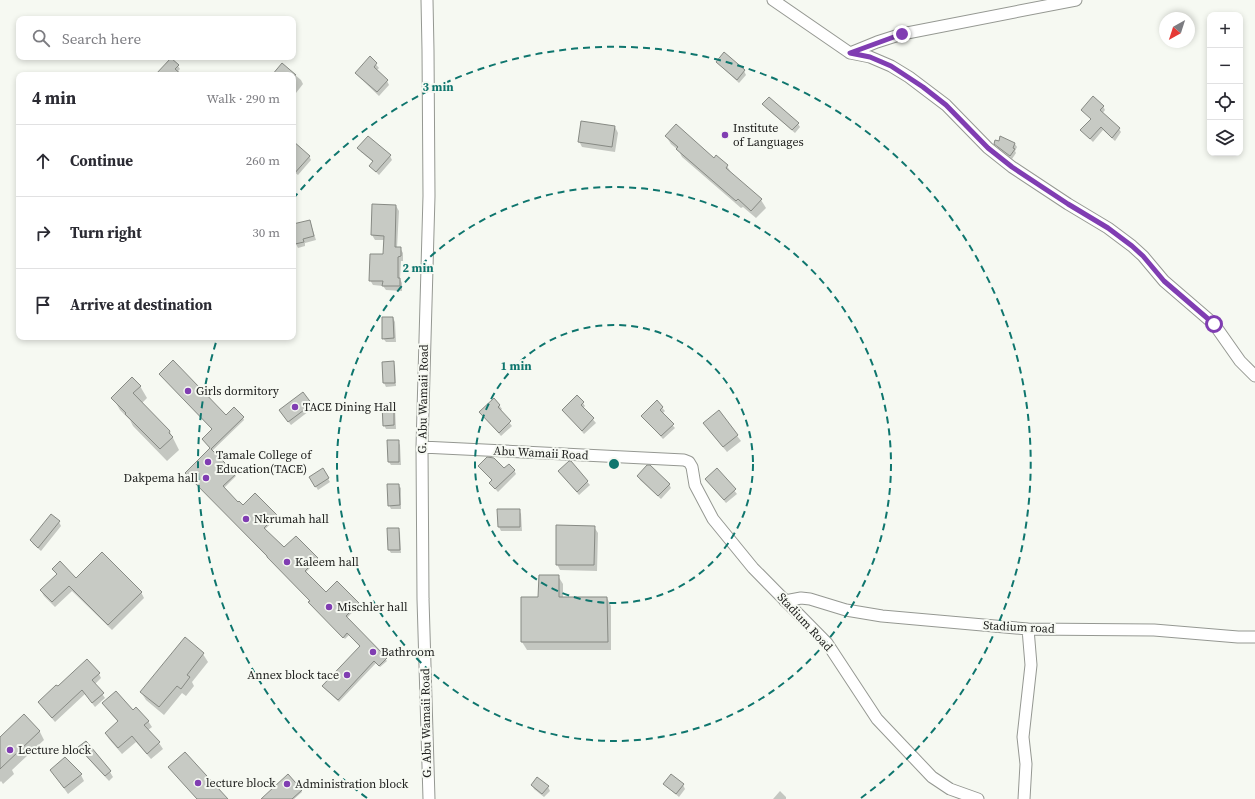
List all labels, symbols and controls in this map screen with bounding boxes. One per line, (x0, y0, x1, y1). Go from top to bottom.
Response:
north arrow (1159, 12, 1195, 48)
map controls (1207, 12, 1243, 156)
button: + (1207, 12, 1243, 48)
search box (16, 16, 296, 60)
route end (893, 25, 911, 43)
icon: search (30, 27, 52, 49)
text: Search here (62, 28, 141, 49)
button: − (1207, 48, 1243, 84)
text: 3 min (422, 79, 454, 95)
button: locate (1207, 84, 1243, 120)
text: 4 min (32, 86, 76, 110)
text: Walk · 290 m (207, 90, 280, 107)
place label: Institute of Languages (733, 120, 804, 150)
button: layers (1207, 120, 1243, 156)
marker: Institute of Languages (720, 130, 730, 140)
icon: ahead (32, 150, 54, 172)
text: Continue (70, 150, 133, 171)
text: 260 m (246, 152, 280, 169)
icon: right (32, 222, 54, 244)
text: Turn right (70, 222, 142, 243)
text: 30 m (252, 224, 280, 241)
text: 2 min (402, 260, 434, 276)
icon: arrive (32, 294, 54, 316)
text: Arrive at destination (70, 294, 212, 315)
route start (1205, 315, 1223, 333)
street label: G. Abu Wamaii Road (414, 344, 432, 454)
text: 1 min (500, 358, 532, 374)
place label: Girls dormitory (196, 383, 280, 399)
marker: Girls dormitory (183, 386, 193, 396)
place label: TACE Dining Hall (303, 399, 397, 415)
marker: TACE Dining Hall (290, 402, 300, 412)
street label: Abu Wamaii Road (493, 443, 589, 463)
place label: Tamale College of Education(TACE) (216, 447, 313, 477)
marker: Tamale College of Education(TACE) (203, 457, 213, 467)
centre of rings (607, 457, 621, 471)
place label: Dakpema hall (124, 470, 198, 486)
marker: Dakpema hall (201, 473, 211, 483)
place label: Nkrumah hall (254, 511, 329, 527)
marker: Nkrumah hall (241, 514, 251, 524)
place label: Kaleem hall (295, 554, 359, 570)
marker: Kaleem hall (282, 557, 292, 567)
street label: Stadium Road (774, 589, 836, 655)
place label: Mischler hall (337, 599, 408, 615)
marker: Mischler hall (324, 602, 334, 612)
street label: Stadium road (983, 617, 1055, 637)
place label: Bathroom (381, 644, 435, 660)
marker: Bathroom (368, 647, 378, 657)
place label: Annex block tace (247, 667, 339, 683)
street label: G. Abu Wamaii Road (417, 668, 435, 778)
marker: Annex block tace (342, 670, 352, 680)
place label: Lecture block (18, 742, 92, 758)
marker: Lecture block (5, 745, 15, 755)
place label: lecture block (206, 775, 276, 791)
place label: Administration block (295, 776, 409, 792)
marker: lecture block (193, 778, 203, 788)
marker: Administration block (282, 779, 292, 789)

